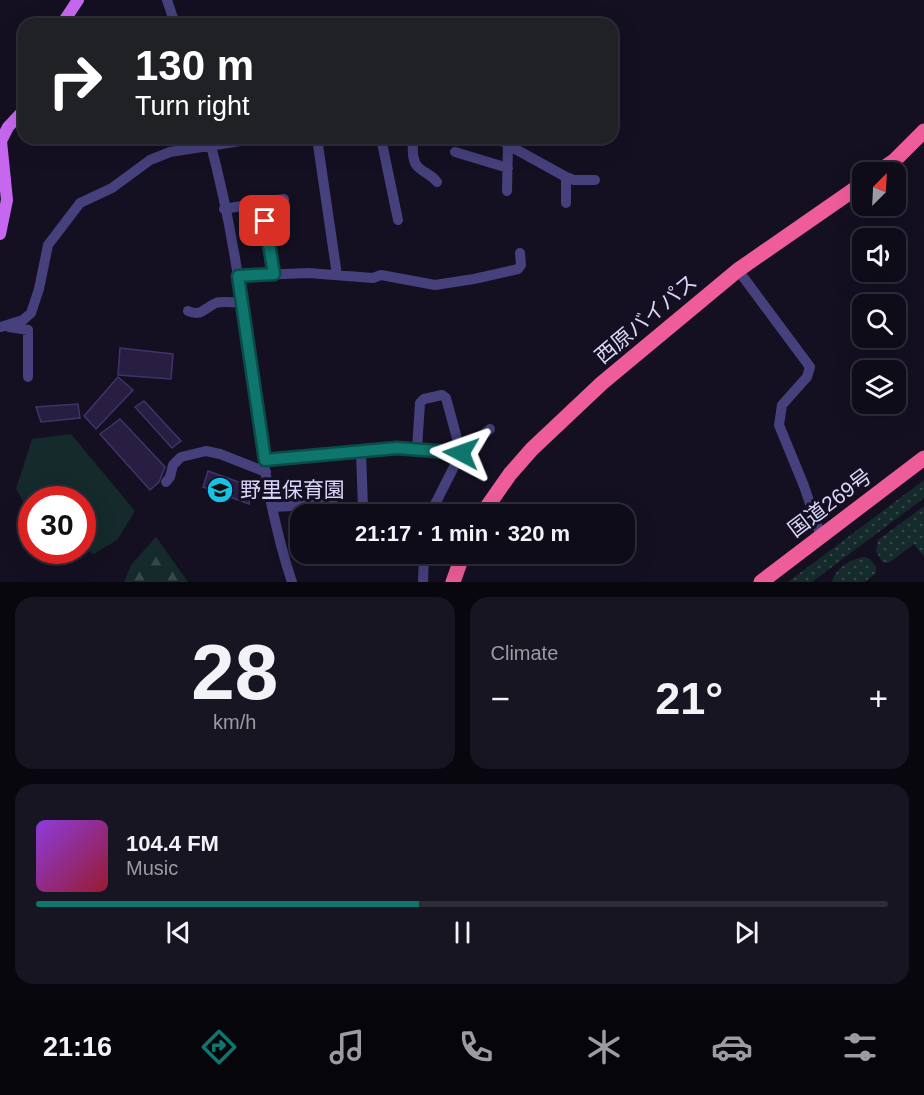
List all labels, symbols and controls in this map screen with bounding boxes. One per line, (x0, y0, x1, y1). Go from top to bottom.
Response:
icon: right (36, 42, 114, 120)
text: 130 m (135, 42, 254, 89)
text: Turn right (135, 91, 250, 121)
north arrow (852, 162, 906, 216)
map controls (852, 162, 906, 414)
pin (239, 195, 290, 246)
icon: arrive (248, 204, 281, 237)
button: sound (852, 228, 906, 282)
street label: 西原バイパス (590, 269, 701, 368)
button: search (852, 294, 906, 348)
button: layers (852, 360, 906, 414)
position arrow (429, 421, 493, 485)
street label: 国道269号 (784, 464, 876, 541)
school or university icon: 野里保育園 (205, 475, 235, 505)
place label: 野里保育園 (240, 478, 345, 501)
speed limit sign: 30 (18, 486, 96, 564)
text: 21:17 · 1 min · 320 m (355, 521, 570, 546)
text: 28 (191, 628, 278, 716)
text: Climate (491, 642, 558, 664)
text: 21° (655, 673, 723, 724)
text: − (491, 680, 510, 717)
text: + (869, 680, 888, 717)
text: km/h (213, 711, 256, 733)
text: 104.4 FM (126, 831, 219, 856)
text: Music (126, 857, 178, 879)
icon: previous (162, 916, 195, 949)
icon: pause (446, 916, 479, 949)
icon: next (730, 916, 763, 949)
icon: directions (198, 1026, 240, 1068)
icon: music (326, 1026, 368, 1068)
icon: phone (455, 1026, 497, 1068)
icon: climate (583, 1026, 625, 1068)
icon: car (711, 1026, 753, 1068)
icon: filters (839, 1026, 881, 1068)
text: 21:16 (43, 1032, 112, 1062)

